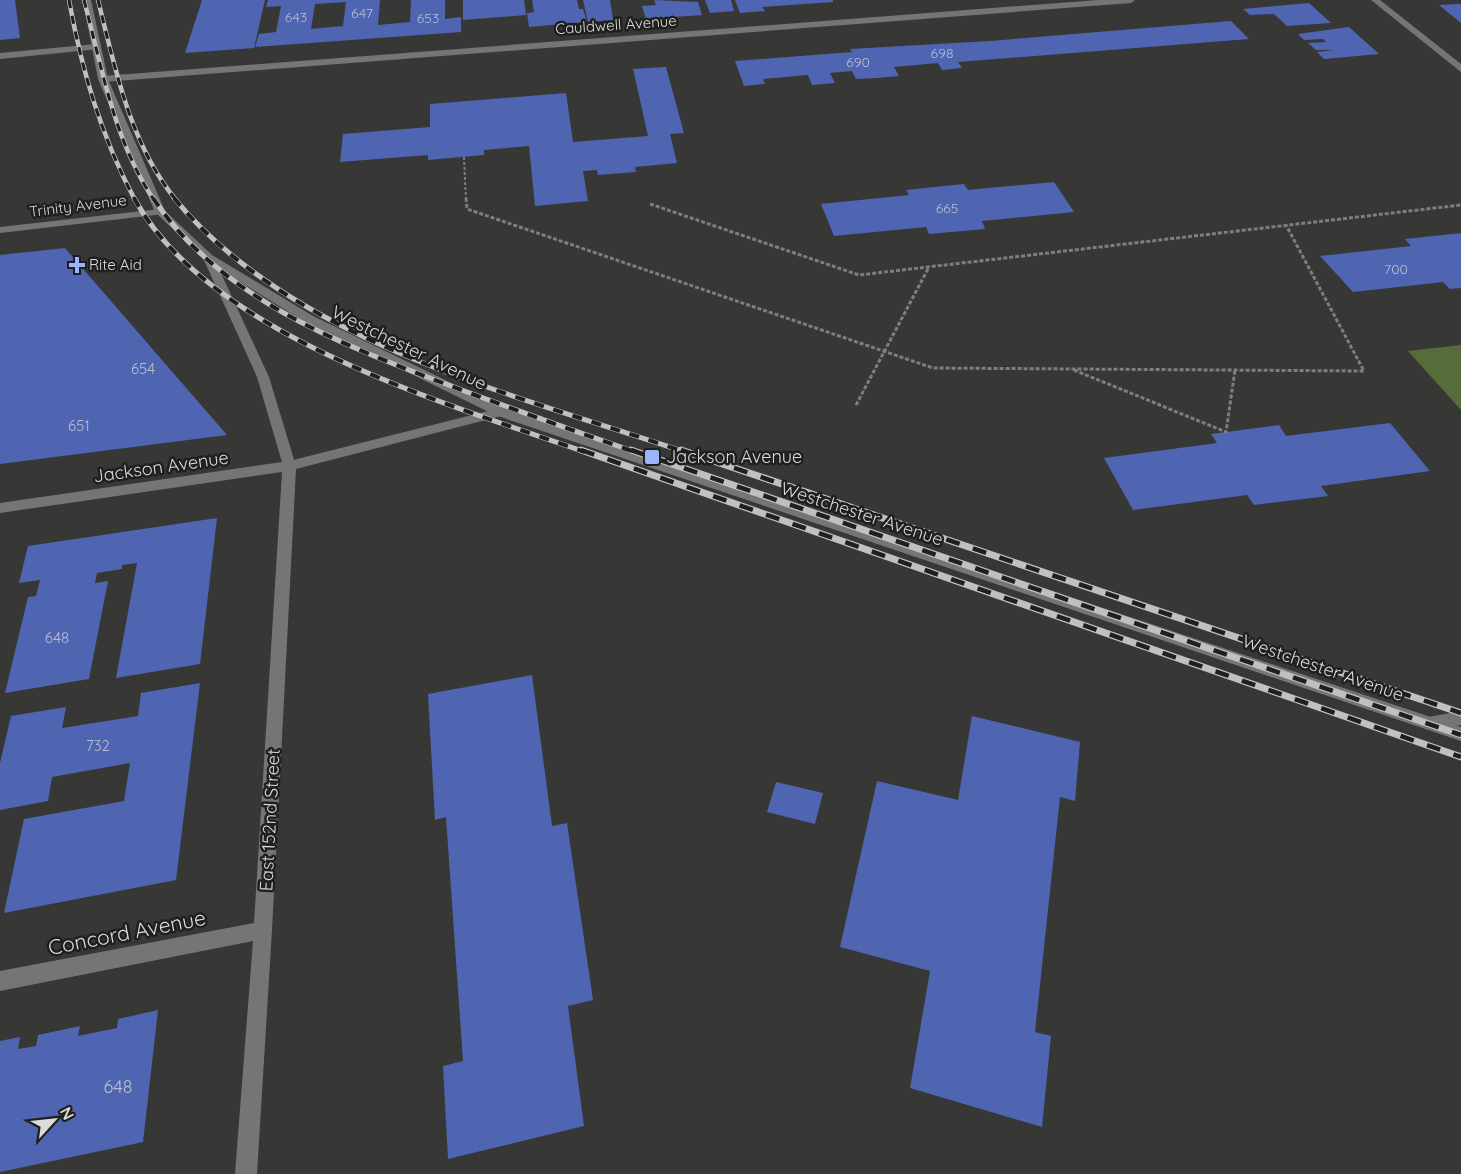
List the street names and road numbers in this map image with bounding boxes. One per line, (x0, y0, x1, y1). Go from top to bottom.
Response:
street label: Cauldwell Avenue (555, 11, 677, 38)
street label: Trinity Avenue (28, 190, 128, 221)
street label: Westchester Avenue (328, 300, 490, 395)
street label: Jackson Avenue (92, 446, 230, 487)
street label: Westchester Avenue (778, 476, 946, 551)
street label: Westchester Avenue (1239, 629, 1407, 706)
street label: East 152nd Street (254, 748, 285, 892)
street label: Concord Avenue (46, 904, 208, 960)

